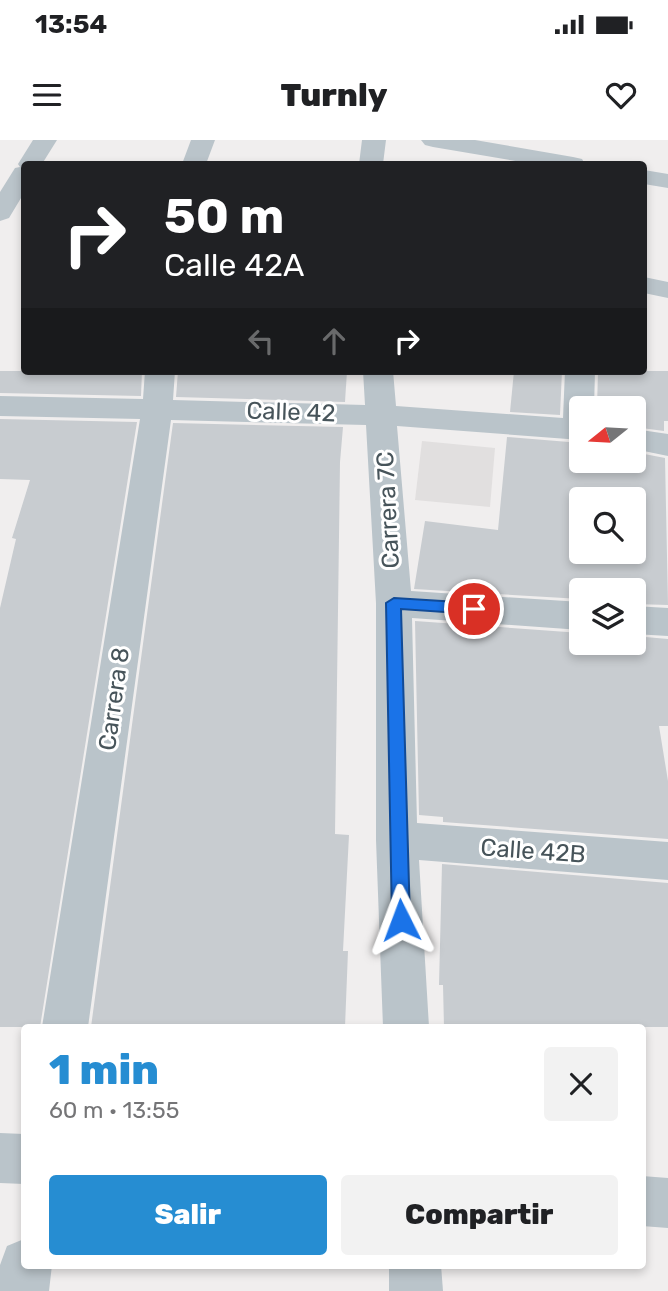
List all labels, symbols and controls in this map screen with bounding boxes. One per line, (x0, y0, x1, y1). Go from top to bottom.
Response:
text: 13:54 (35, 9, 107, 40)
icon: menu (28, 76, 66, 114)
text: Turnly (281, 76, 387, 114)
icon: heart (602, 76, 640, 114)
text: 50 m (164, 187, 284, 245)
icon: right (49, 189, 140, 280)
text: Calle 42A (164, 246, 304, 284)
icon: left (242, 322, 280, 360)
icon: ahead (315, 322, 353, 360)
icon: right (388, 322, 426, 360)
street label: Calle 42 (246, 396, 336, 428)
north arrow (569, 396, 646, 472)
map controls (569, 396, 646, 655)
street label: Carrera 7C (371, 451, 405, 569)
button: search (569, 487, 646, 564)
button: layers (569, 578, 646, 655)
pin (444, 579, 504, 639)
icon: arrive (455, 590, 493, 628)
street label: Carrera 8 (93, 646, 135, 752)
street label: Calle 42B (480, 833, 586, 869)
position arrow (364, 883, 438, 957)
text: 1 min (49, 1045, 159, 1095)
button: close (544, 1047, 618, 1121)
text: 60 m · 13:55 (49, 1096, 179, 1124)
button: Salir (49, 1175, 327, 1255)
button: Compartir (341, 1175, 618, 1255)

